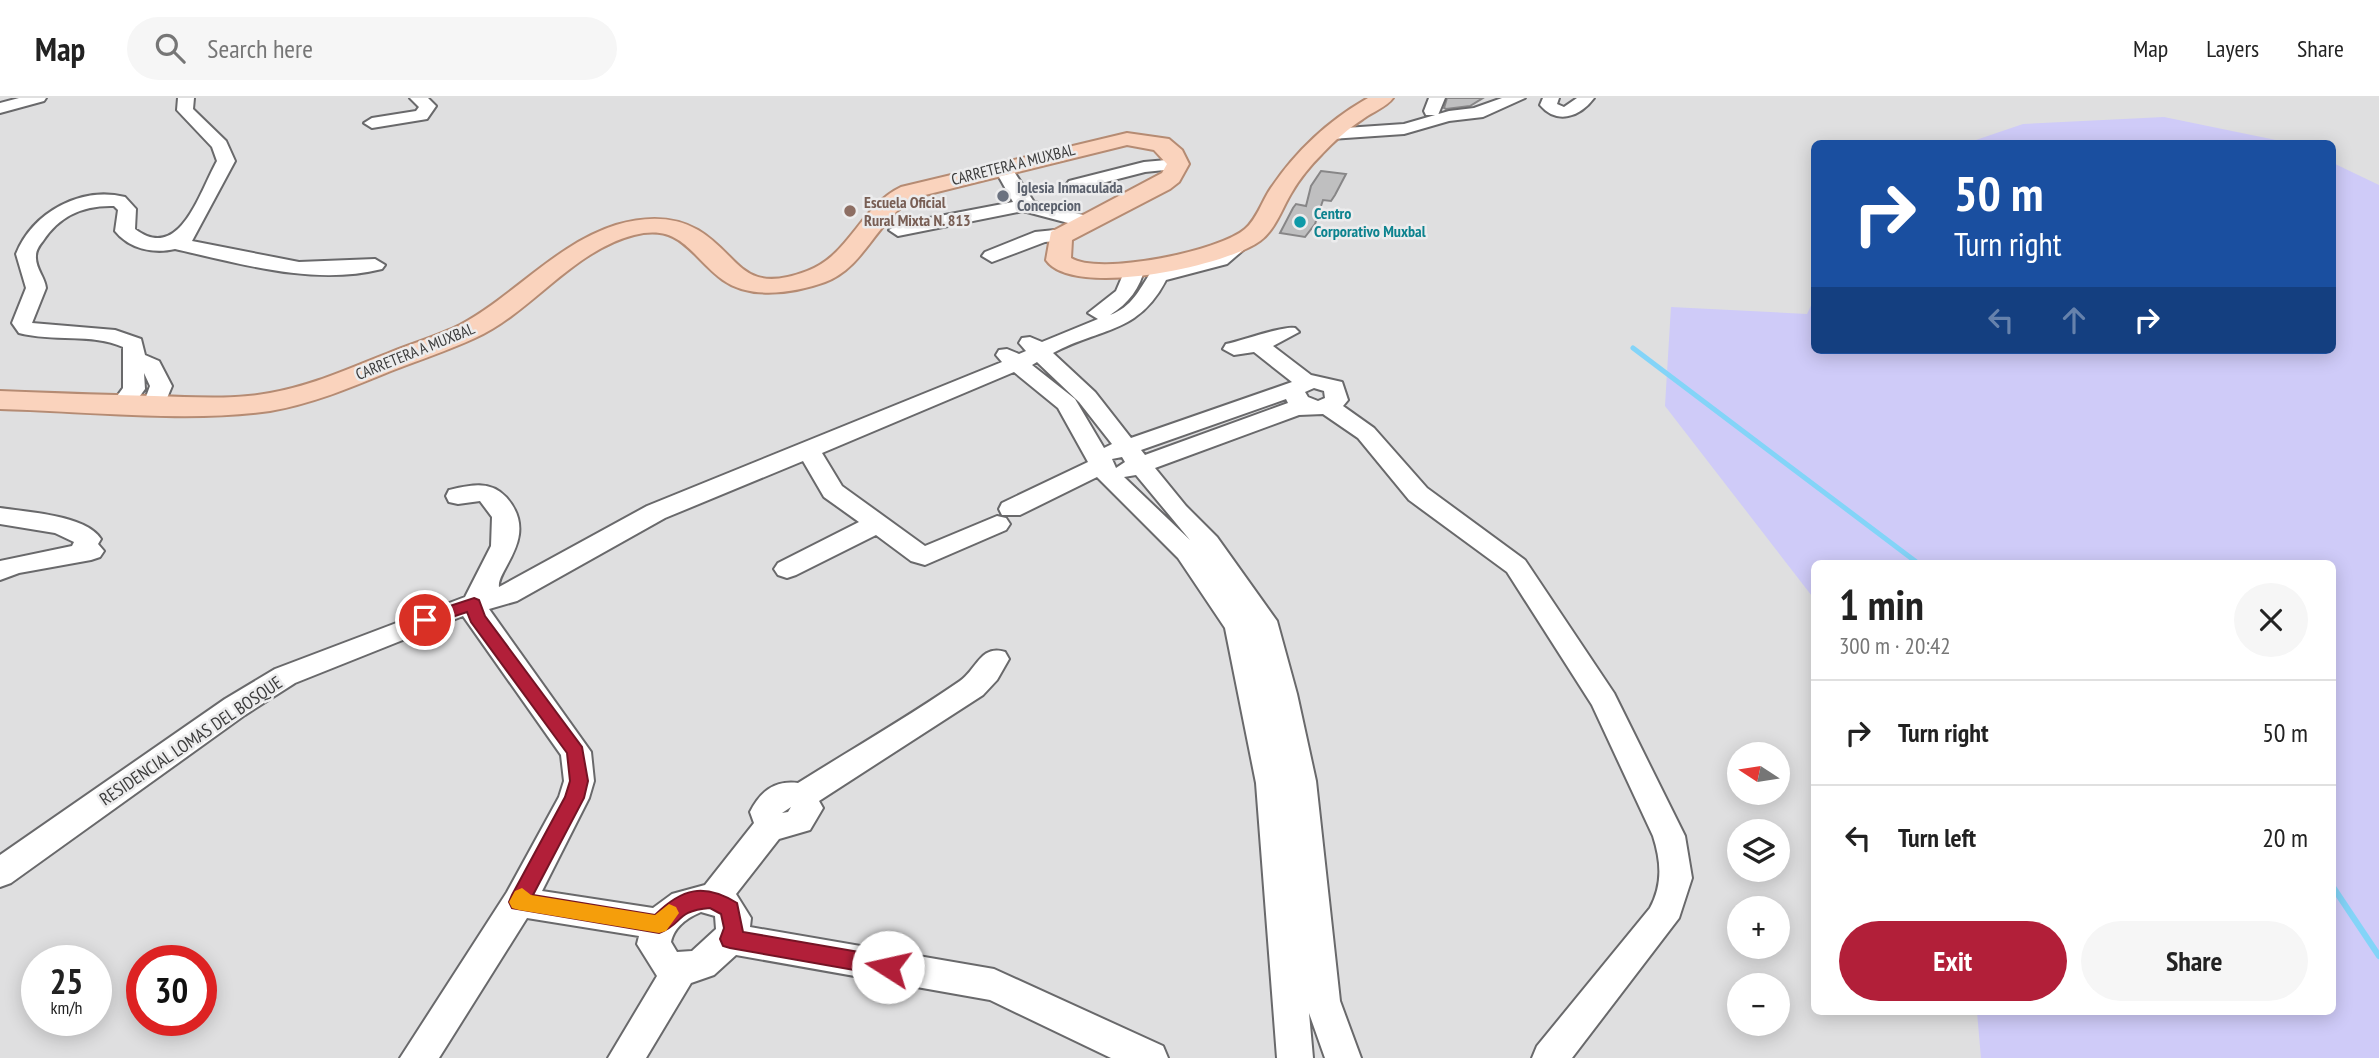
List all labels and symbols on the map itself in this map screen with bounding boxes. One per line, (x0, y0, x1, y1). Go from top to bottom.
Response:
street label: CARRETERA A MUXBAL (949, 139, 1077, 189)
place label: Iglesia Inmaculada Concepcion (1017, 177, 1123, 215)
marker: Iglesia Inmaculada Concepcion (995, 188, 1011, 204)
place label: Escuela Oficial Rural Mixta N. 813 (864, 192, 971, 230)
marker: Escuela Oficial Rural Mixta N. 813 (842, 203, 858, 219)
place label: Centro Corporativo Muxbal (1314, 203, 1426, 241)
marker: Centro Corporativo Muxbal (1292, 214, 1308, 230)
street label: CARRETERA A MUXBAL (352, 318, 478, 384)
pin (395, 590, 455, 650)
street label: RESIDENCIAL LOMAS DEL BOSQUE (95, 671, 286, 810)
north arrow (1727, 742, 1790, 805)
position arrow (851, 930, 925, 1004)
speed limit sign: 30 (126, 945, 217, 1036)

